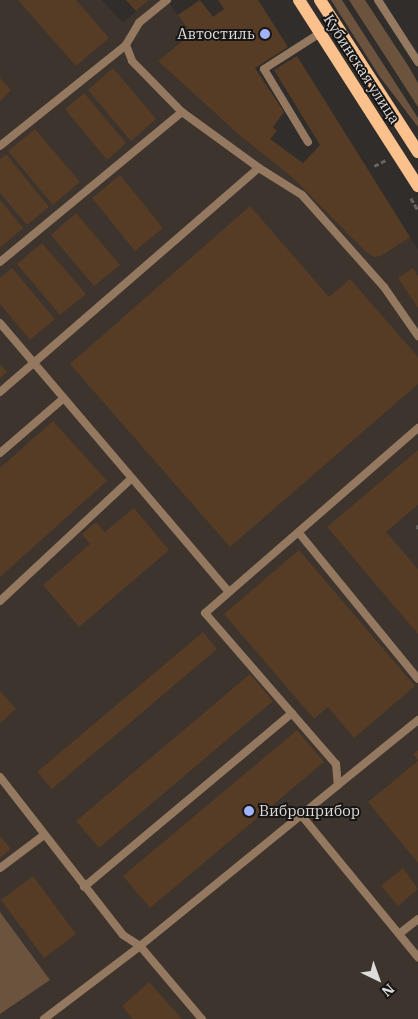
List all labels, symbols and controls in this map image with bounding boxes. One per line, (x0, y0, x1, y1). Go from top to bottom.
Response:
street label: Кубинская улица (320, 11, 404, 127)
place label: Автостиль (177, 25, 255, 43)
marker: Автостиль (259, 28, 271, 40)
place label: Виброприбор (259, 802, 360, 820)
marker: Виброприбор (243, 805, 255, 817)
north arrow (353, 954, 403, 1004)
text: N (378, 980, 398, 1001)

